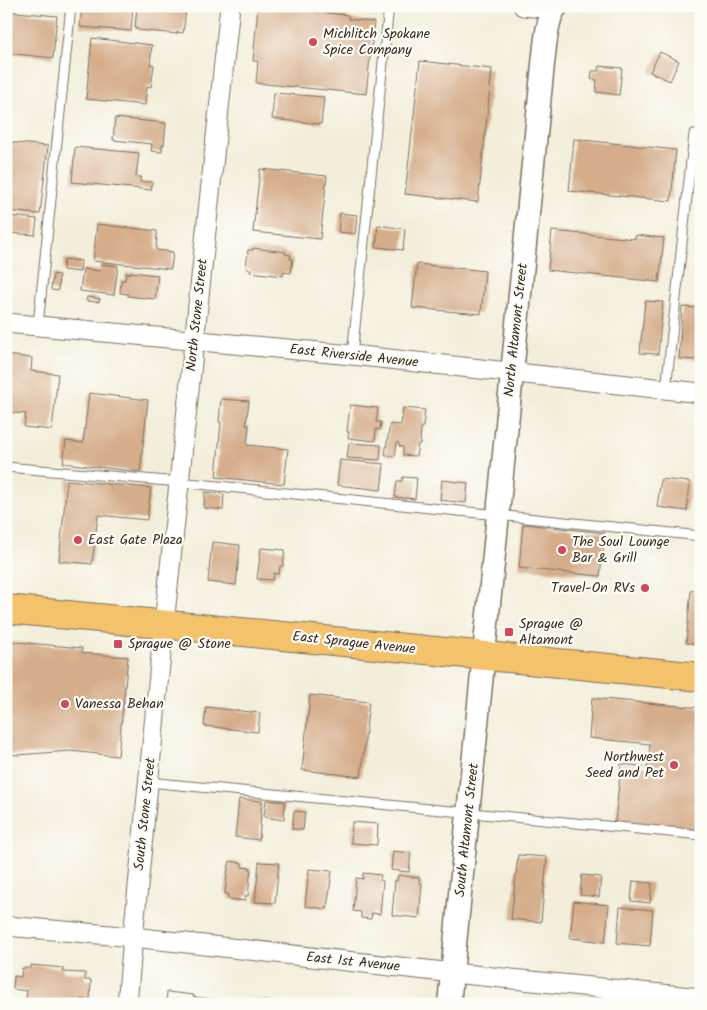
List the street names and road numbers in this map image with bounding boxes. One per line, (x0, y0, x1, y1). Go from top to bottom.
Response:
street label: North Stone Street (180, 257, 214, 372)
street label: North Altamont Street (498, 261, 534, 398)
street label: East Riverside Avenue (288, 338, 420, 374)
street label: East Sprague Avenue (291, 626, 417, 660)
street label: South Stone Street (128, 756, 162, 871)
street label: South Altamont Street (449, 761, 485, 898)
street label: East 1st Avenue (305, 946, 402, 978)

